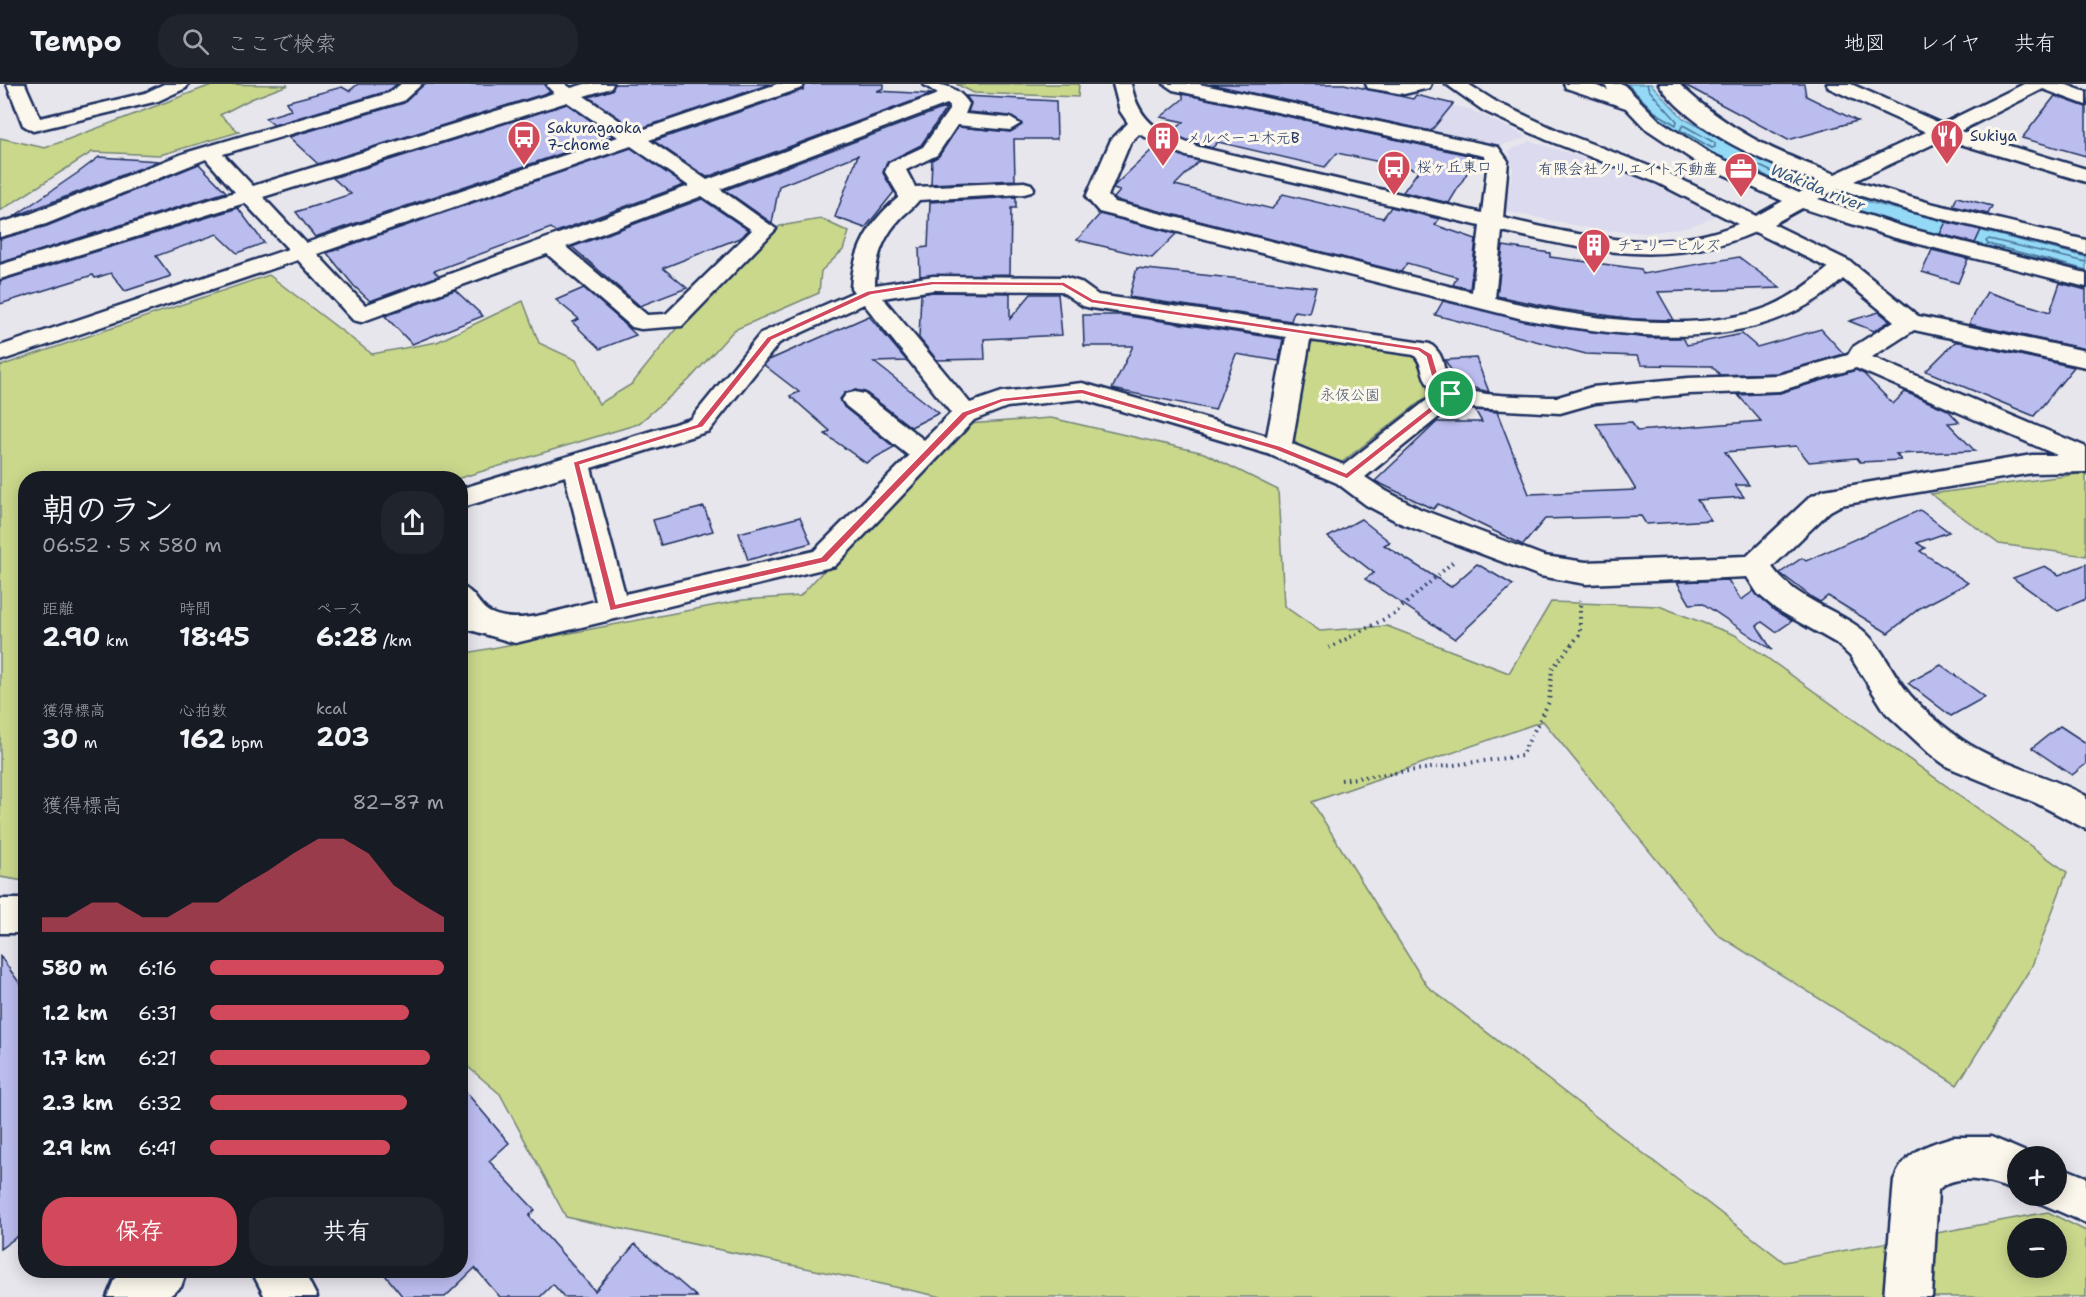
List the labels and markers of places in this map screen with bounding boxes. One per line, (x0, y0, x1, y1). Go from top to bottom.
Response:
place label: Sakuragaoka 7-chome (547, 118, 642, 155)
restaurant icon: Sukiya (1929, 118, 1965, 165)
bus stop icon: Sakuragaoka 7-chome (506, 119, 542, 166)
building icon: メルベーユ木元B (1145, 120, 1181, 167)
place label: Sukiya (1970, 126, 2017, 146)
place label: メルベーユ木元B (1186, 128, 1300, 148)
bus stop icon: 桜ヶ丘東口 (1376, 149, 1412, 196)
office icon: 有限会社クリエイト不動産 (1723, 151, 1759, 198)
place label: 桜ヶ丘東口 (1417, 157, 1492, 177)
place label: 有限会社クリエイト不動産 (1538, 159, 1718, 179)
building icon: チェリーヒルズ (1576, 227, 1612, 274)
place label: チェリーヒルズ (1617, 235, 1720, 255)
pin (1425, 368, 1476, 419)

